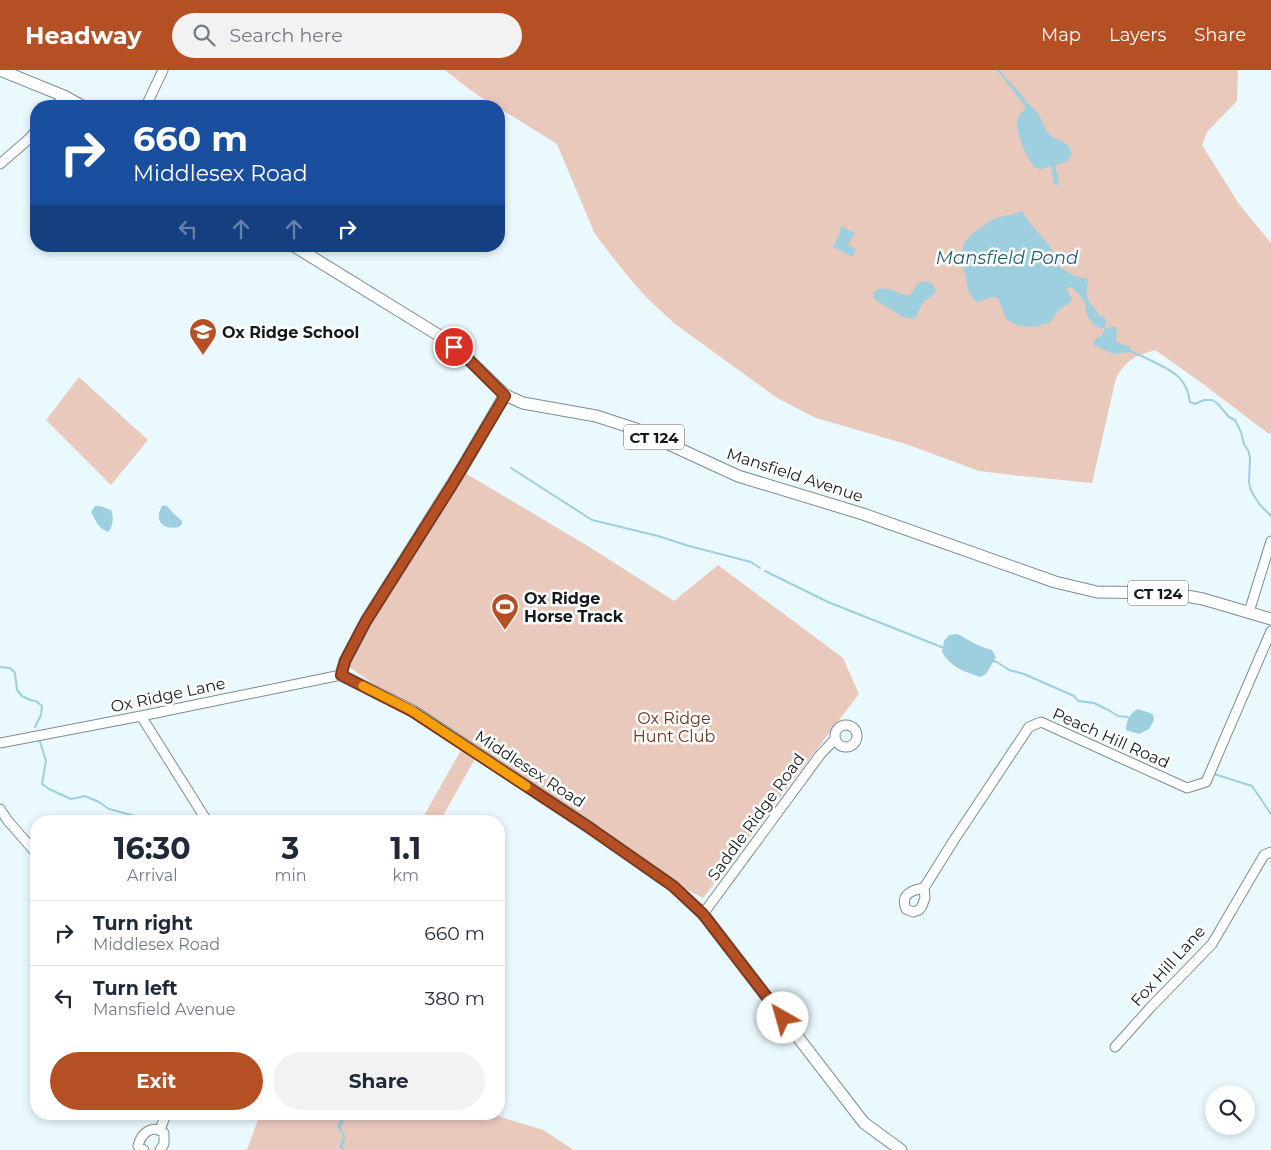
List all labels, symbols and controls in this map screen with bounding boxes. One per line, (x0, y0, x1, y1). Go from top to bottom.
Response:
search box (172, 13, 522, 58)
text: Headway (25, 21, 142, 50)
icon: search (190, 21, 218, 49)
text: Search here (230, 24, 343, 47)
text: Map (1041, 24, 1081, 46)
text: Layers (1109, 24, 1166, 46)
text: Share (1194, 24, 1246, 46)
text: 660 m (133, 117, 248, 160)
icon: right (50, 120, 115, 185)
text: Middlesex Road (133, 160, 308, 187)
icon: left (174, 215, 202, 243)
icon: ahead (227, 215, 255, 243)
icon: ahead (280, 215, 308, 243)
icon: right (333, 215, 361, 243)
water label: Mansfield Pond (936, 247, 1079, 269)
school or university icon: Ox Ridge School (188, 317, 218, 356)
place label: Ox Ridge School (222, 323, 359, 342)
pin (433, 326, 475, 368)
icon: arrive (440, 333, 468, 361)
road number: CT 124 (624, 424, 684, 450)
street label: Mansfield Avenue (724, 444, 866, 506)
road number: CT 124 (1128, 580, 1188, 606)
place label: Ox Ridge Horse Track (524, 589, 624, 626)
sports icon: Ox Ridge Horse Track (490, 592, 520, 631)
street label: Ox Ridge Lane (109, 674, 227, 716)
street label: Peach Hill Road (1050, 704, 1172, 772)
park label: Ox Ridge Hunt Club (633, 709, 715, 746)
street label: Middlesex Road (472, 726, 588, 812)
street label: Saddle Ridge Road (703, 750, 809, 884)
text: 16:30 (114, 830, 191, 867)
text: 3 (282, 830, 299, 867)
text: 1.1 (390, 830, 421, 867)
text: Arrival (127, 866, 177, 885)
text: min (274, 866, 307, 885)
text: km (393, 866, 419, 885)
text: Turn right (93, 912, 193, 935)
icon: right (50, 919, 78, 947)
text: 660 m (424, 922, 485, 945)
street label: Fox Hill Lane (1127, 922, 1209, 1010)
text: Middlesex Road (93, 935, 220, 954)
text: Turn left (93, 977, 178, 1000)
icon: left (50, 984, 78, 1012)
text: 380 m (424, 987, 485, 1010)
position arrow (756, 991, 808, 1043)
text: Mansfield Avenue (93, 1000, 235, 1019)
button: Exit (50, 1052, 263, 1110)
button: Share (273, 1052, 485, 1110)
map controls (1205, 1085, 1255, 1135)
button: search (1205, 1085, 1255, 1135)

